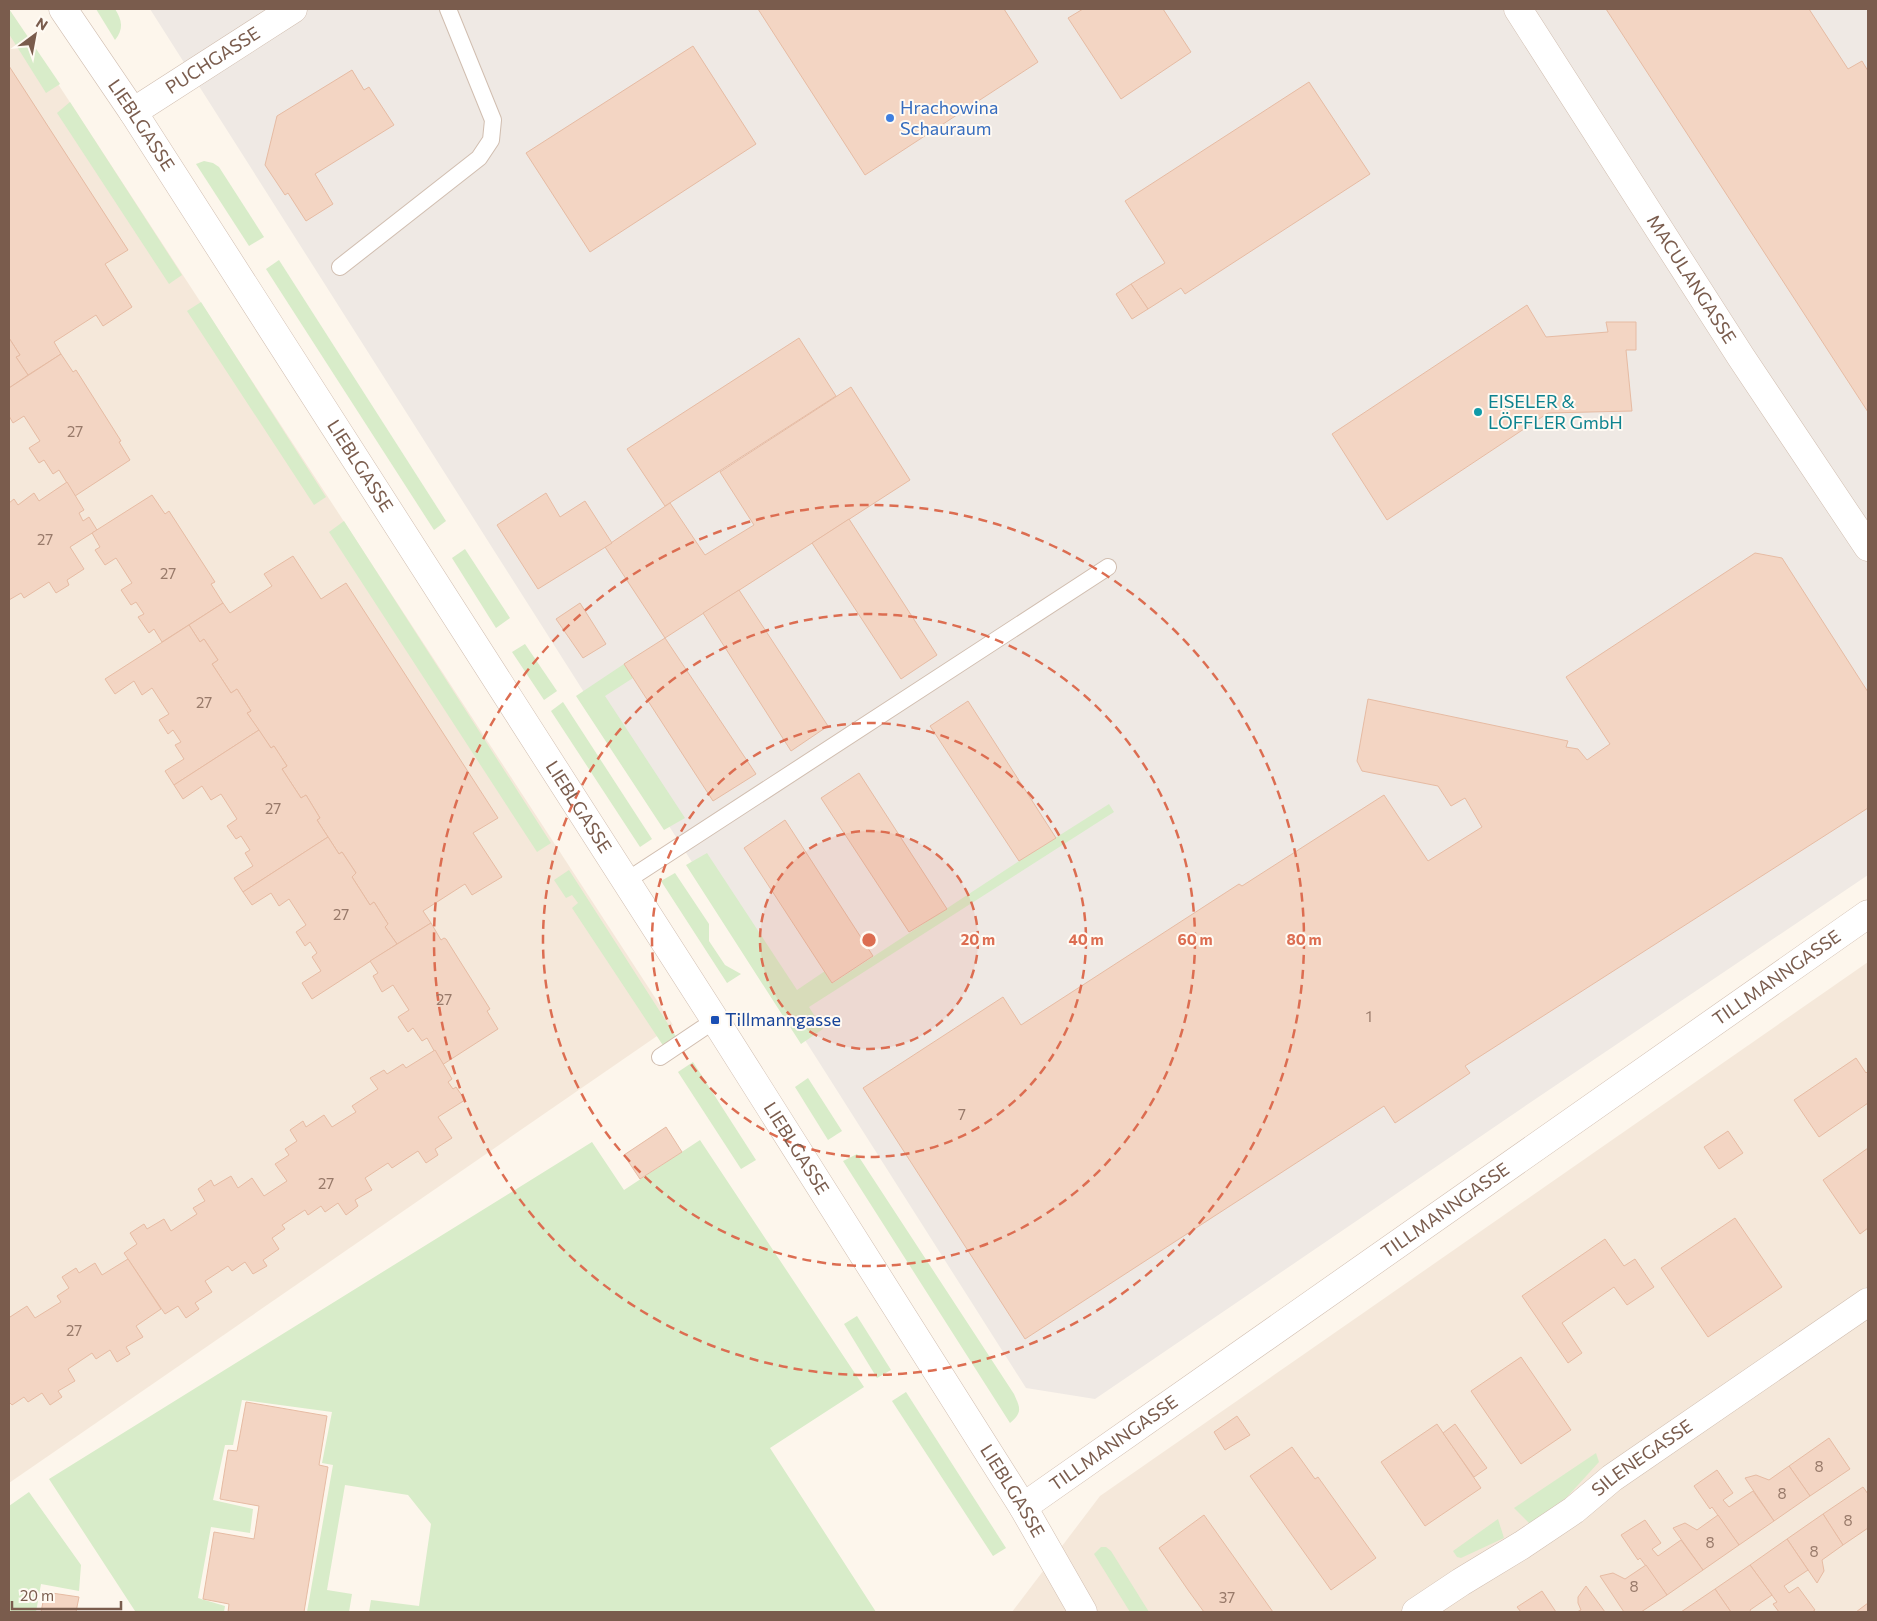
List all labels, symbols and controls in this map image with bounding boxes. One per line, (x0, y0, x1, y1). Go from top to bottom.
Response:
north arrow (10, 10, 60, 60)
text: N (33, 14, 51, 34)
street label: PUCHGASSE (161, 21, 264, 98)
street label: LIEBLGASSE (104, 75, 180, 175)
place label: Hrachowina Schauraum (900, 96, 998, 139)
marker: Hrachowina Schauraum (884, 112, 896, 124)
street label: MACULANGASSE (1643, 210, 1741, 347)
place label: EISELER & LÖFFLER GmbH (1488, 390, 1623, 433)
marker: EISELER & LÖFFLER GmbH (1472, 406, 1484, 418)
street label: LIEBLGASSE (323, 415, 398, 516)
house number: 27 (67, 422, 83, 440)
house number: 27 (37, 530, 53, 548)
house number: 27 (160, 564, 176, 582)
house number: 27 (196, 693, 212, 711)
street label: LIEBLGASSE (542, 756, 617, 857)
house number: 27 (265, 799, 281, 817)
house number: 27 (333, 905, 349, 923)
street label: TILLMANNGASSE (1708, 925, 1845, 1030)
text: 20 m (961, 930, 995, 948)
text: 40 m (1068, 930, 1104, 948)
text: 60 m (1177, 930, 1213, 948)
text: 80 m (1286, 930, 1322, 948)
centre of rings (860, 931, 878, 949)
house number: 27 (436, 990, 452, 1008)
house number: 1 (1366, 1007, 1372, 1025)
place label: Tillmanngasse (725, 1008, 841, 1030)
marker: Tillmanngasse (709, 1014, 721, 1026)
street label: LIEBLGASSE (760, 1098, 834, 1198)
house number: 7 (958, 1105, 966, 1123)
street label: TILLMANNGASSE (1376, 1157, 1513, 1262)
house number: 27 (318, 1174, 334, 1192)
house number: 27 (66, 1321, 82, 1339)
street label: TILLMANNGASSE (1045, 1390, 1182, 1495)
street label: SILENEGASSE (1587, 1414, 1696, 1500)
street label: LIEBLGASSE (976, 1440, 1050, 1541)
house number: 8 (1814, 1457, 1824, 1475)
house number: 8 (1777, 1484, 1787, 1502)
house number: 8 (1843, 1511, 1853, 1529)
house number: 8 (1705, 1533, 1715, 1551)
house number: 8 (1809, 1542, 1819, 1560)
house number: 8 (1629, 1577, 1639, 1595)
scale bar (12, 1578, 121, 1610)
text: 20 m (20, 1586, 54, 1604)
house number: 37 (1219, 1588, 1235, 1606)

